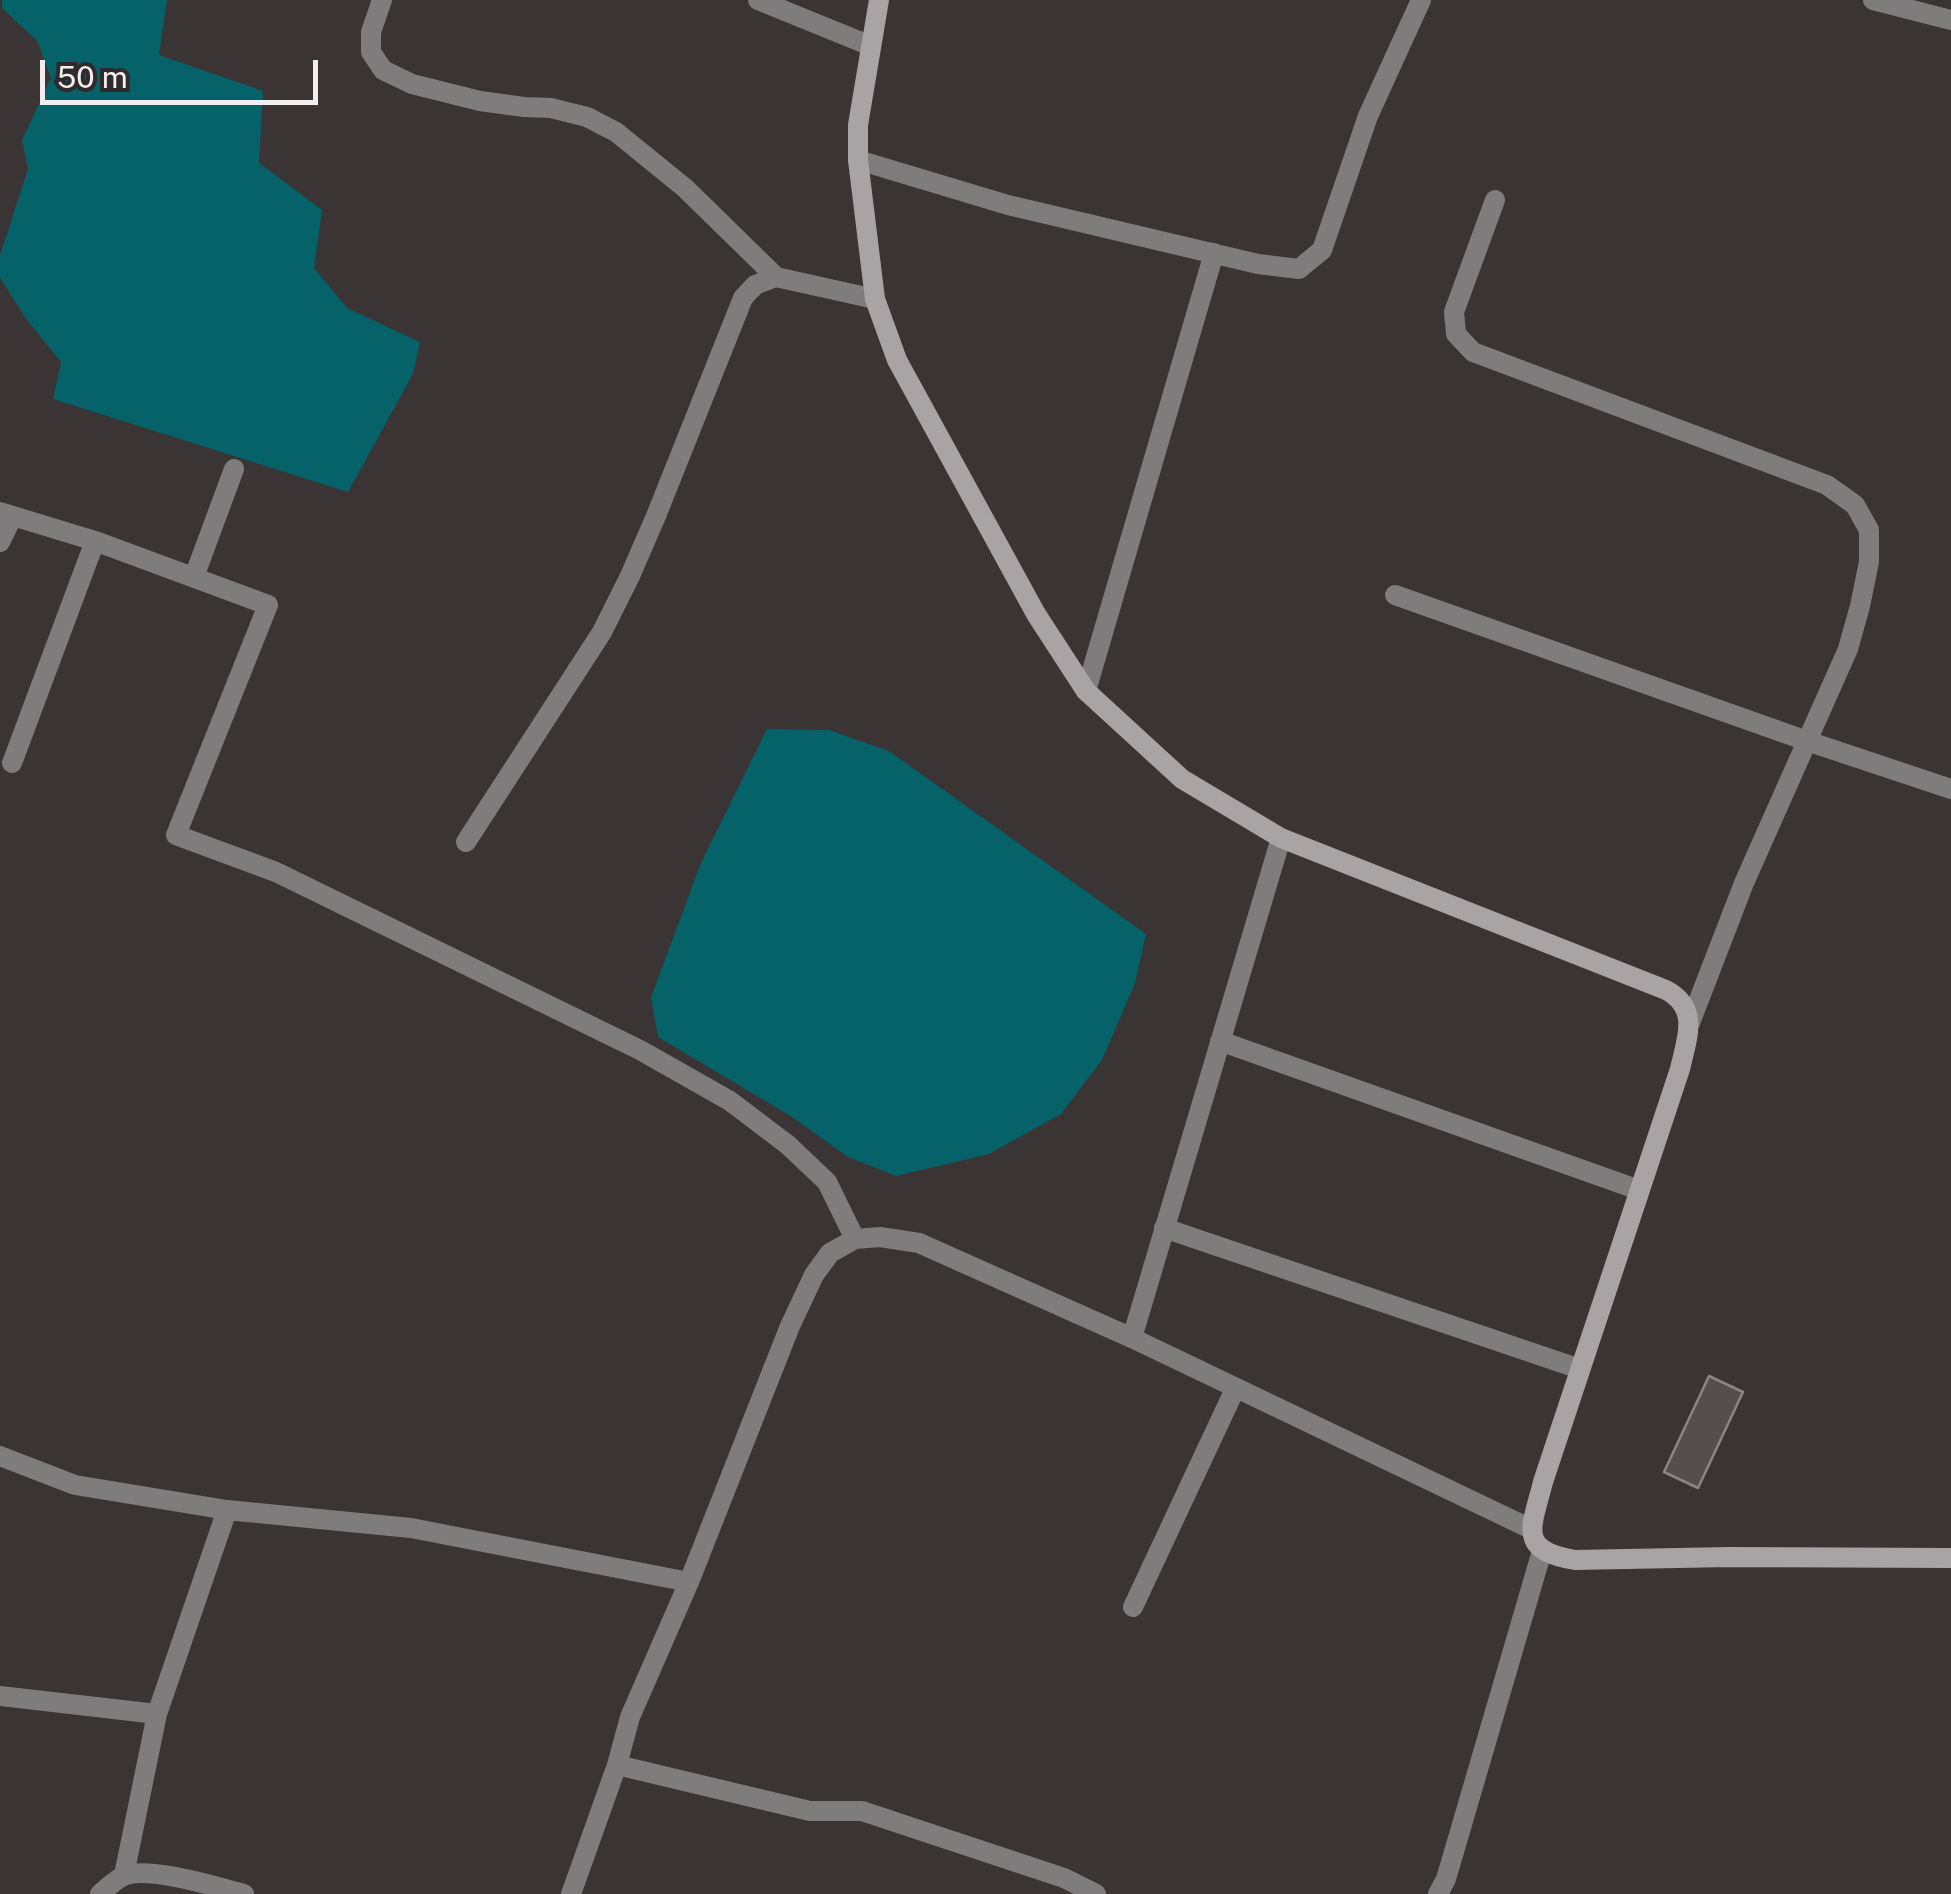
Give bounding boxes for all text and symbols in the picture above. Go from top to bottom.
scale bar [45,40,322,102]
text: 50 m [57,59,128,95]

